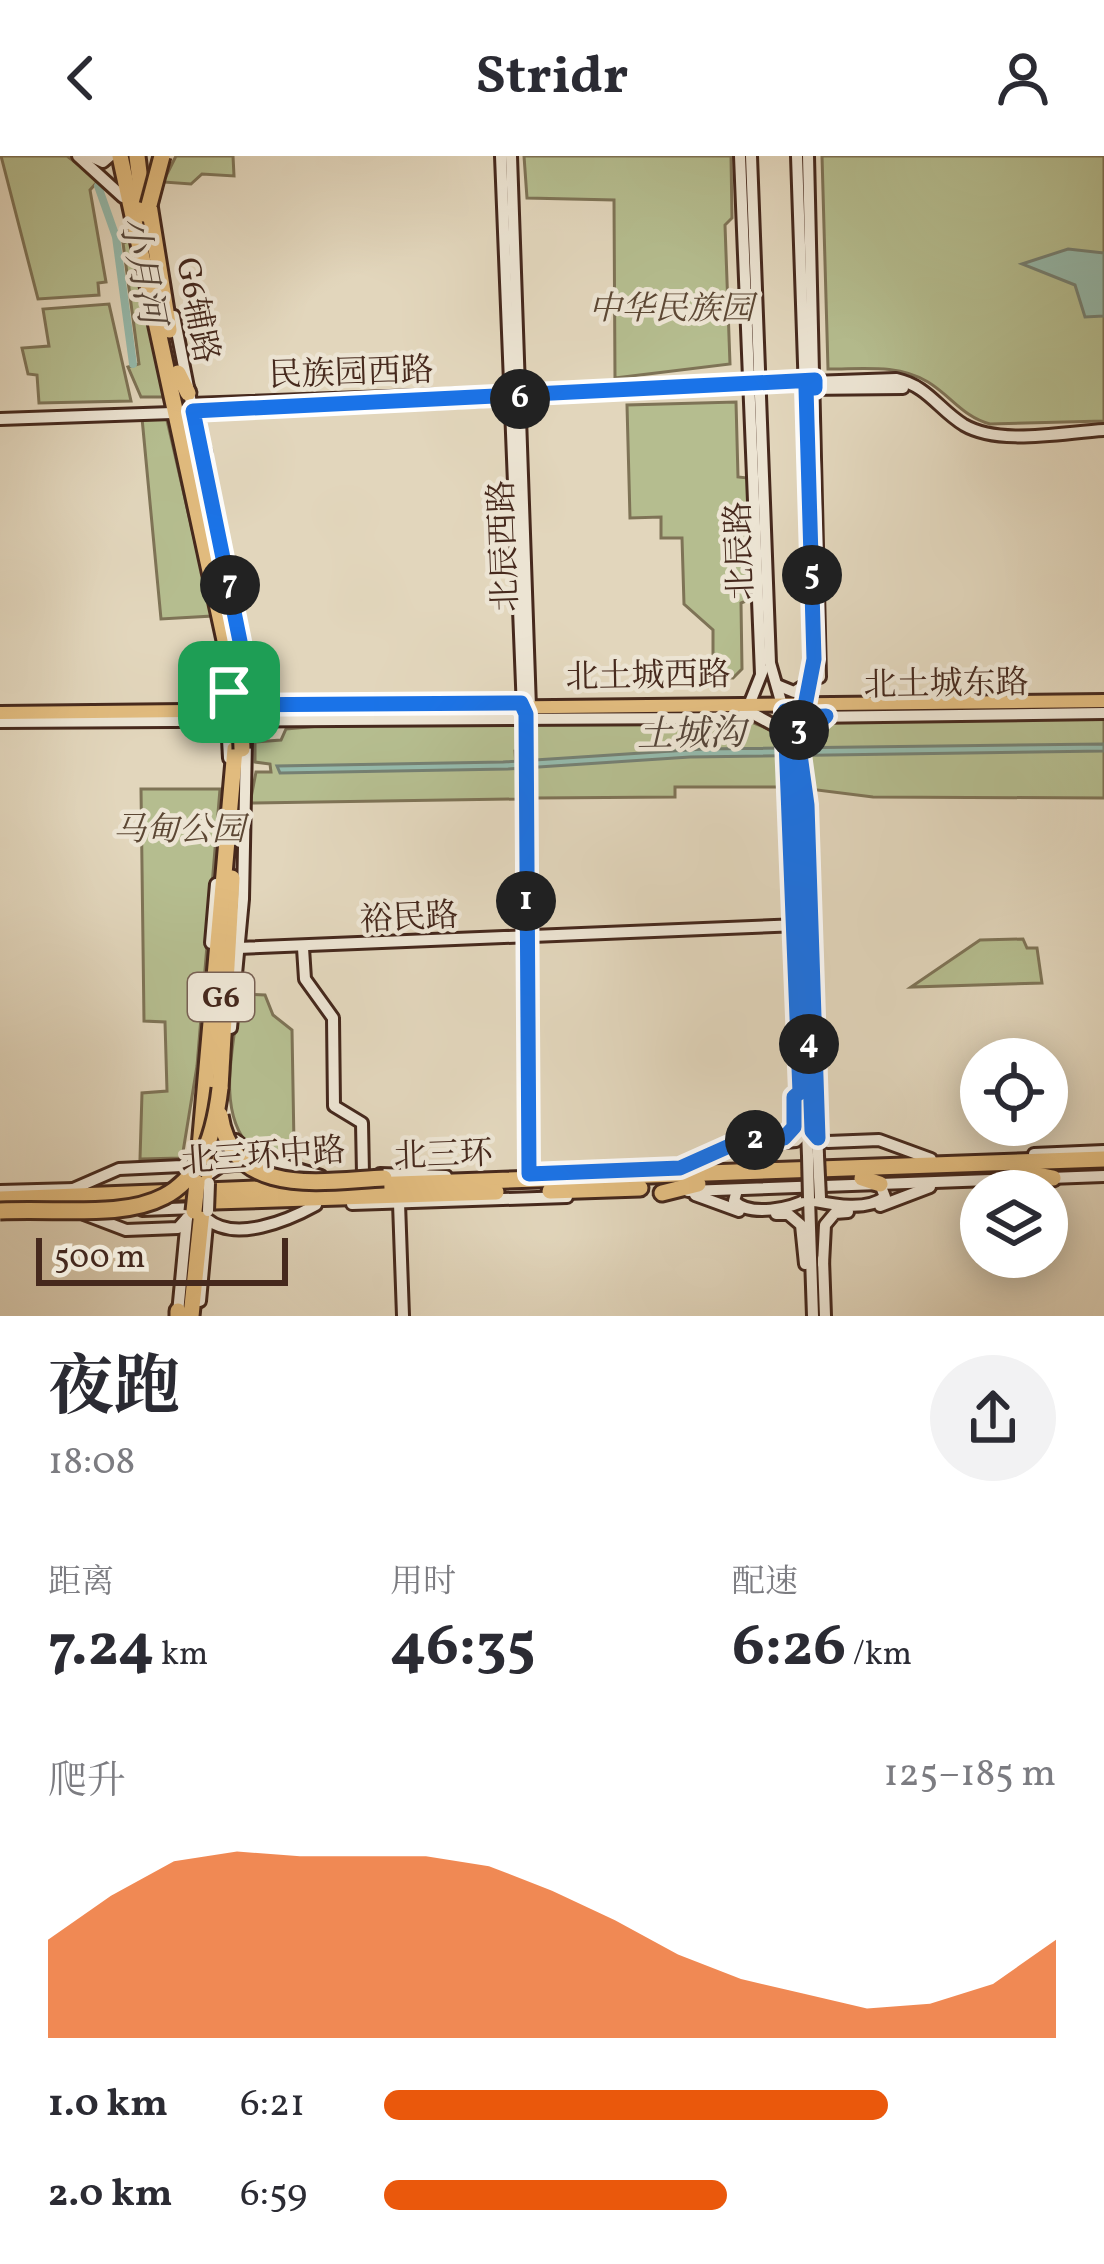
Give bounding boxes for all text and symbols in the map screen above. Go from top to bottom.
text: Stridr [476,41,628,116]
icon: back [48,45,114,111]
icon: person [990,45,1056,111]
water label: 小月河 [105,213,176,334]
street label: G6辅路 [162,254,228,368]
park label: 中华民族园 [589,288,759,334]
street label: 民族园西路 [268,349,434,401]
pin: 6 [490,369,550,429]
text: 6 [511,376,529,422]
street label: 北辰西路 [481,479,531,613]
street label: 北辰路 [717,501,767,601]
pin: 5 [782,545,842,605]
text: 5 [804,552,820,598]
pin: 7 [200,555,260,615]
text: 7 [222,562,238,608]
pin [178,641,280,743]
street label: 北土城西路 [565,654,731,702]
icon: arrive [196,659,262,725]
street label: 北土城东路 [863,662,1029,710]
pin: 3 [769,700,829,760]
text: 3 [791,707,807,753]
water label: 土城沟 [637,710,750,762]
park label: 马甸公园 [113,809,250,855]
pin: 1 [496,871,556,931]
text: 1 [519,878,533,924]
street label: 裕民路 [359,894,460,946]
road number: G6 [188,973,254,1021]
pin: 4 [779,1014,839,1074]
text: 4 [799,1021,819,1067]
map controls [960,1038,1068,1278]
button: locate [960,1038,1068,1146]
pin: 2 [725,1110,785,1170]
text: 2 [746,1117,764,1163]
street label: 北三环中路 [179,1129,347,1187]
street label: 北三环 [393,1132,493,1182]
button: layers [960,1170,1068,1278]
scale bar [36,1232,288,1285]
text: 500 m [54,1236,145,1282]
text: 夜跑 [48,1345,180,1437]
button: share [930,1355,1056,1481]
text: 18:08 [48,1436,135,1490]
text: 距离 [48,1561,114,1607]
text: 用时 [390,1561,456,1607]
text: 配速 [732,1561,798,1607]
text: 7.24 [48,1607,154,1690]
text: 46:35 [390,1607,536,1690]
text: 6:26 [732,1607,846,1690]
text: km [154,1633,208,1679]
text: /km [846,1633,912,1679]
text: 125–185 m [883,1748,1056,1802]
text: 爬升 [48,1756,126,1810]
text: 1.0 km [48,2078,168,2132]
text: 6:21 [240,2078,305,2132]
text: 2.0 km [48,2168,173,2222]
text: 6:59 [240,2168,307,2222]

